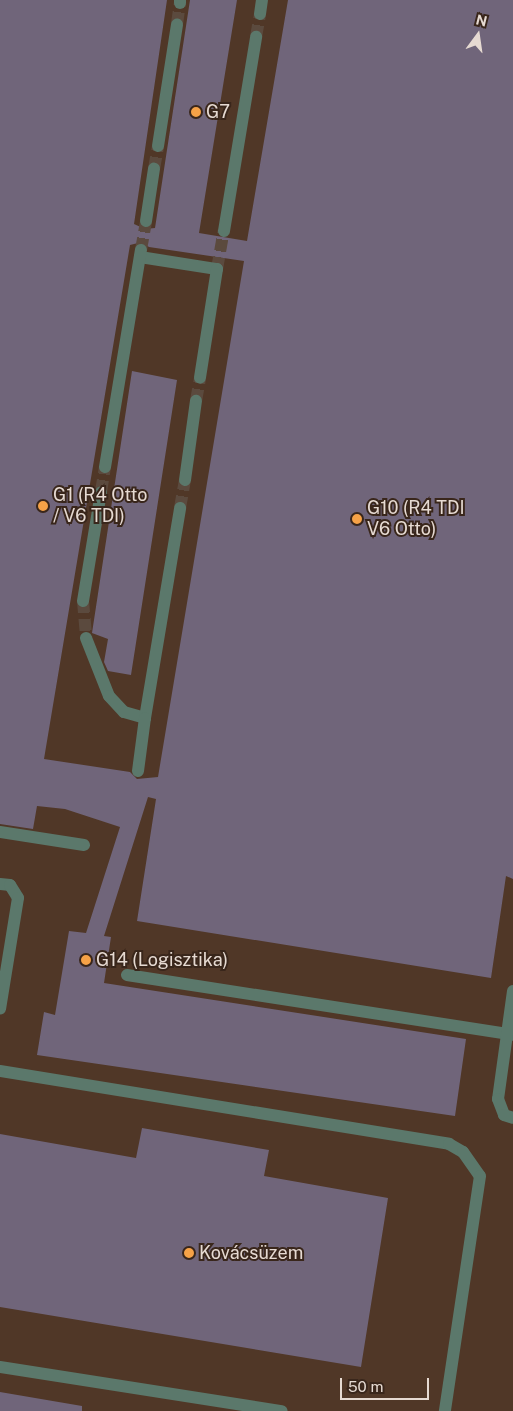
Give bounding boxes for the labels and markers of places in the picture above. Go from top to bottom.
place label: G7 [206,101,230,123]
marker: G7 [190,106,202,118]
place label: G1 (R4 Otto / V6 TDI) [53,485,147,528]
place label: G10 (R4 TDI V6 Otto) [367,498,464,540]
marker: G1 (R4 Otto / V6 TDI) [37,500,49,512]
marker: G10 (R4 TDI V6 Otto) [351,513,363,525]
place label: G14 (Logisztika) [96,949,228,971]
marker: G14 (Logisztika) [80,954,92,966]
place label: Kovácsüzem [199,1242,303,1264]
marker: Kovácsüzem [183,1247,195,1259]

